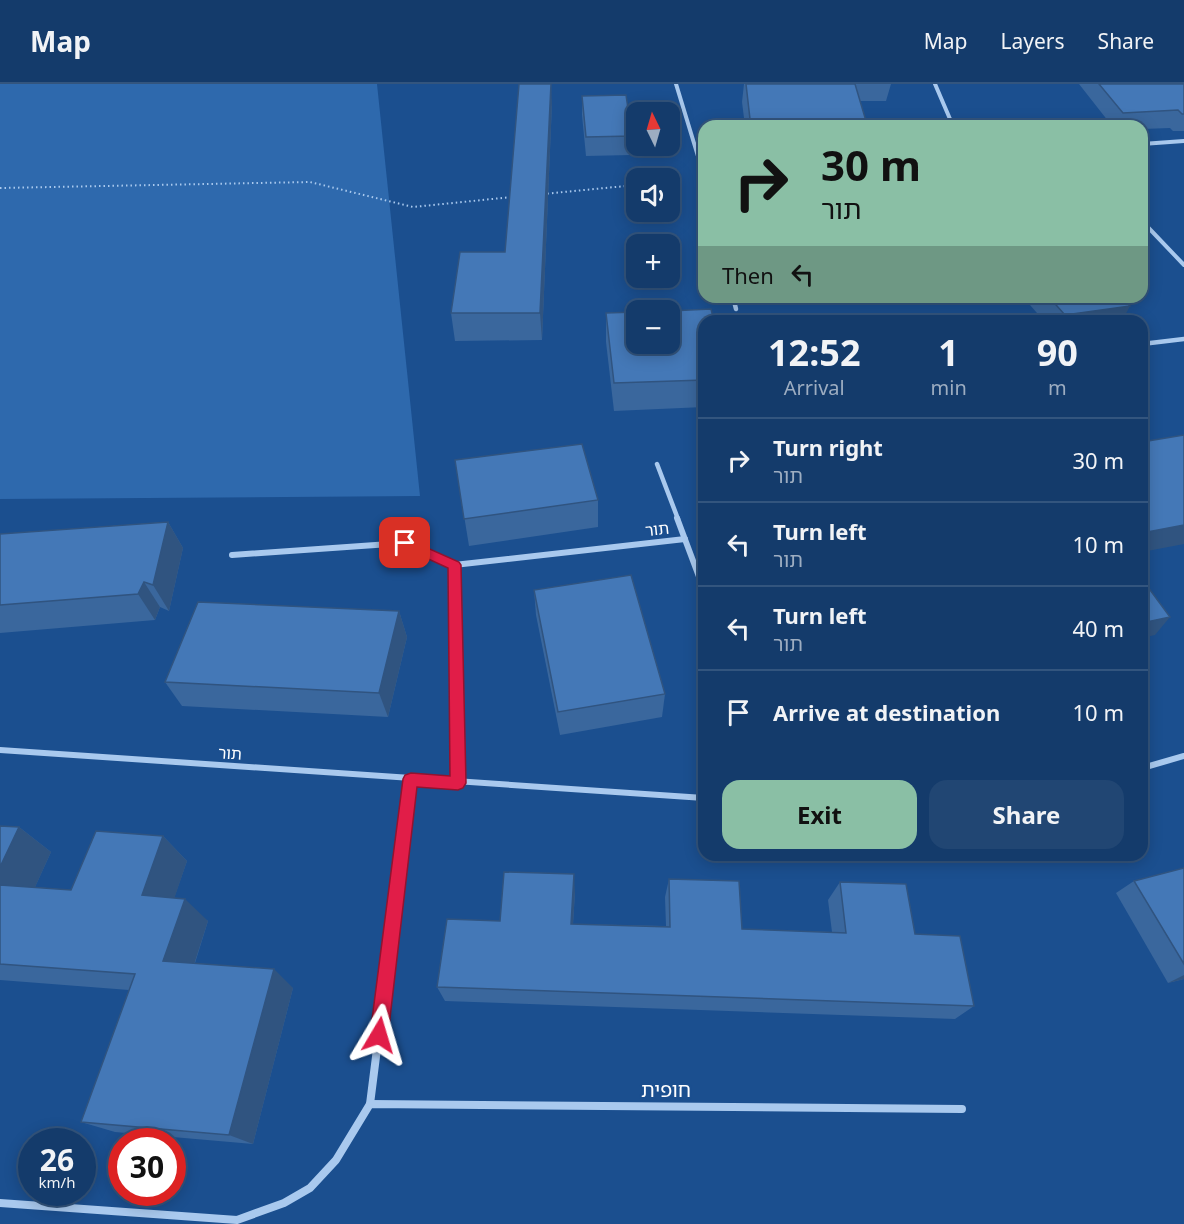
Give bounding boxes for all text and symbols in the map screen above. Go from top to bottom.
text: Map [30,22,91,60]
text: Map [924,27,968,55]
text: Layers [1001,27,1065,55]
text: Share [1098,27,1154,55]
north arrow [626,102,680,156]
map controls [626,102,680,354]
text: 30 m [821,136,921,193]
icon: right [722,144,800,222]
button: sound [626,168,680,222]
text: תור [821,190,861,227]
button: + [626,234,680,288]
icon: left [786,258,819,291]
text: Then [722,260,774,290]
button: − [626,300,680,354]
text: 12:52 [768,328,861,377]
text: 1 [938,328,959,377]
text: 90 [1037,328,1078,377]
text: Arrival [784,374,845,401]
text: min [931,374,967,401]
text: m [1048,374,1067,401]
text: Turn right [773,432,883,462]
icon: right [722,444,755,477]
text: 30 m [1073,445,1124,475]
text: תור [773,462,803,489]
text: Turn left [773,516,867,546]
pin [379,517,430,568]
street label: תור [644,517,670,541]
icon: arrive [388,526,421,559]
icon: left [722,528,755,561]
text: 10 m [1073,529,1124,559]
text: תור [773,546,803,573]
text: Turn left [773,600,867,630]
icon: left [722,612,755,645]
text: 40 m [1073,613,1124,643]
text: תור [773,630,803,657]
icon: arrive [722,696,755,729]
text: Arrive at destination [773,697,1000,727]
text: 10 m [1073,697,1124,727]
street label: תור [217,741,243,765]
button: Exit [722,780,917,849]
button: Share [929,780,1124,849]
position arrow [347,1003,411,1067]
street label: חופית [641,1076,691,1103]
speed limit sign: 30 [108,1128,186,1206]
text: 26 [40,1139,74,1180]
text: km/h [39,1172,75,1192]

